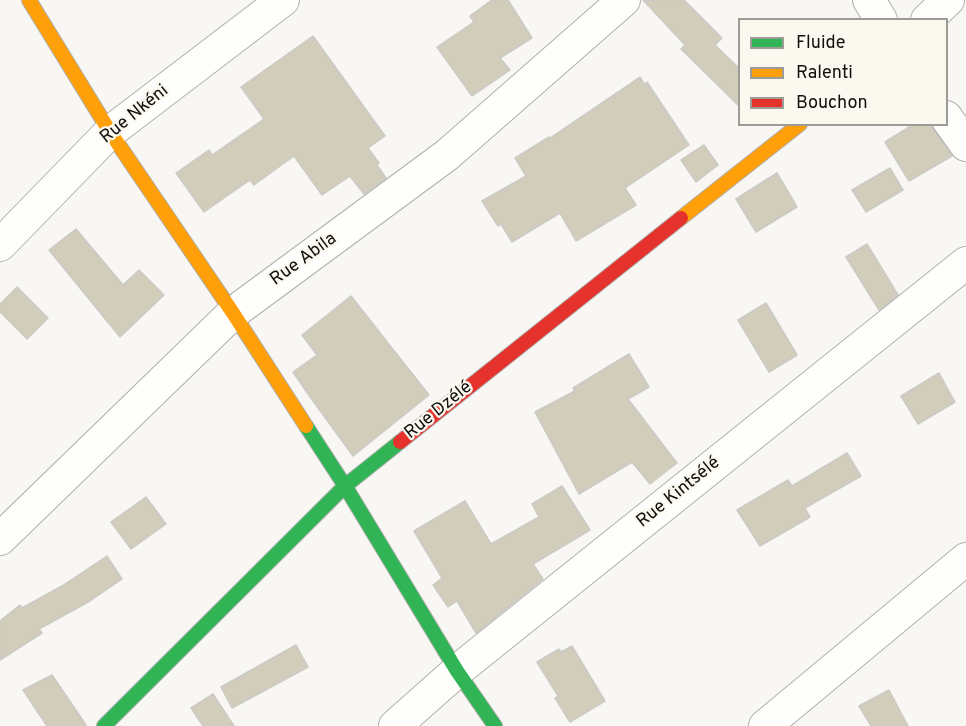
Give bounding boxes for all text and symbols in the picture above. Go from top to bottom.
legend [738,18,948,126]
text: Fluide [796,32,845,55]
text: Ralenti [796,62,853,85]
street label: Rue Nkéni [96,81,174,149]
text: Bouchon [796,92,868,115]
street label: Rue Abila [267,229,341,291]
street label: Rue Dzélé [401,377,477,445]
street label: Rue Kintsélé [633,453,725,533]

